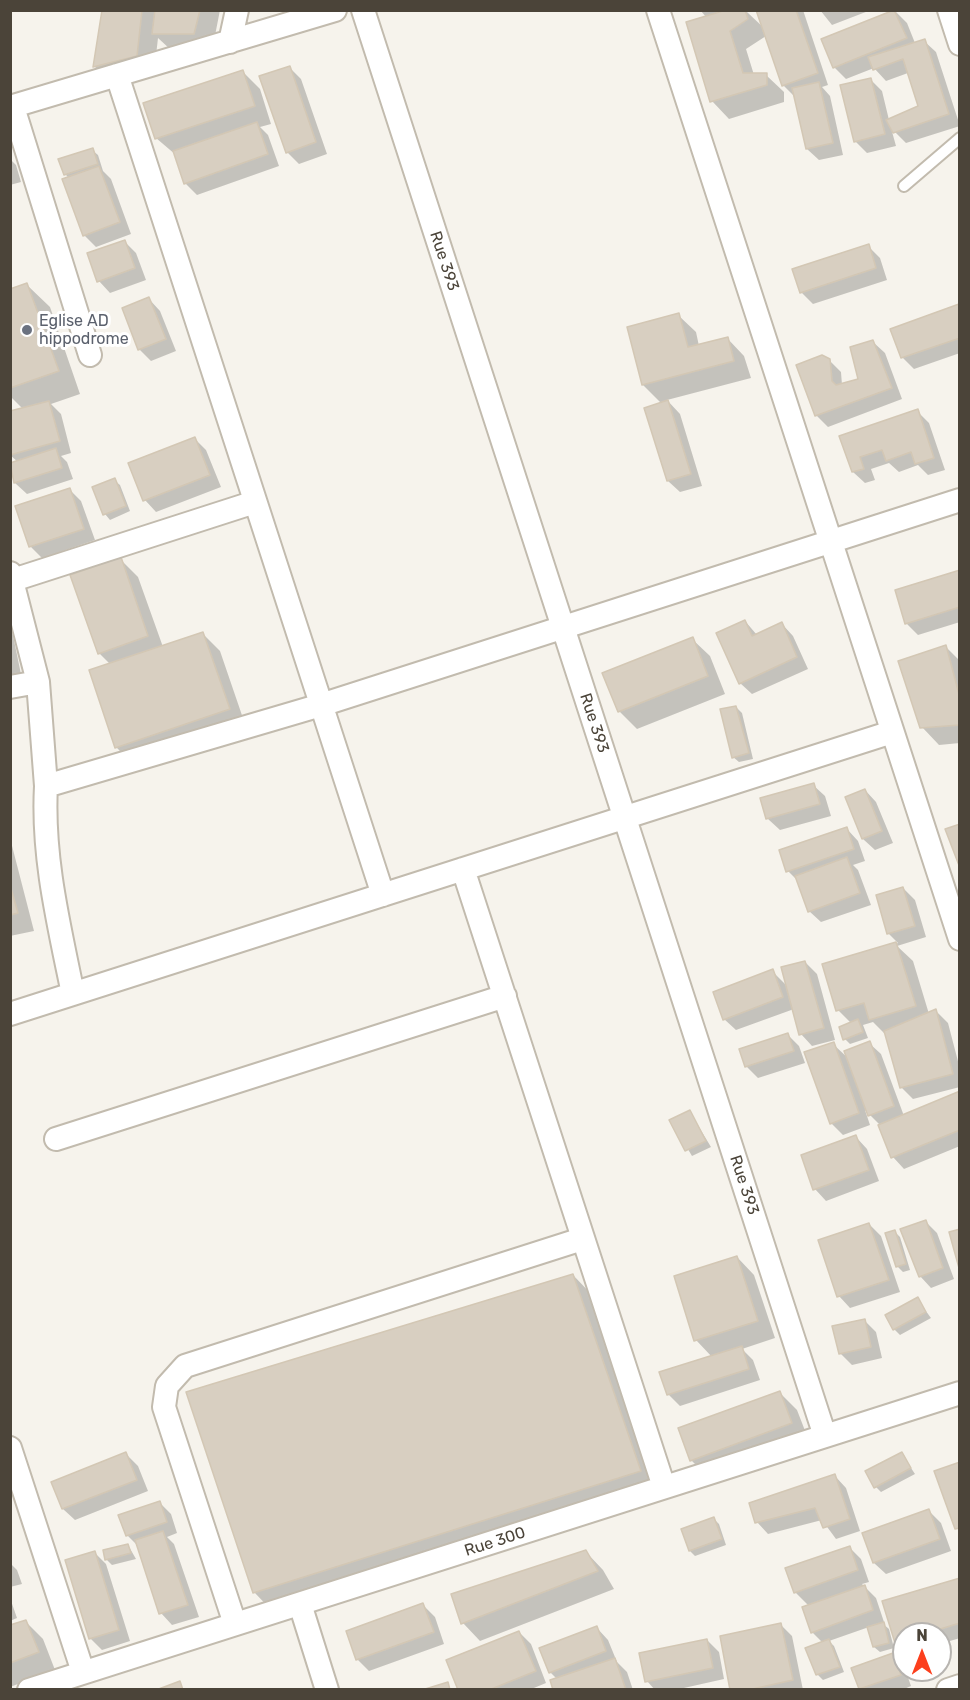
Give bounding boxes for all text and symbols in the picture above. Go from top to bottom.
street label: Rue 393 [425,229,463,293]
place label: Eglise AD hippodrome [39,311,129,349]
marker: Eglise AD hippodrome [20,323,34,337]
street label: Rue 393 [575,691,613,755]
street label: Rue 393 [725,1153,763,1217]
street label: Rue 300 [462,1523,528,1561]
north arrow [892,1622,952,1682]
text: N [916,1626,928,1645]

